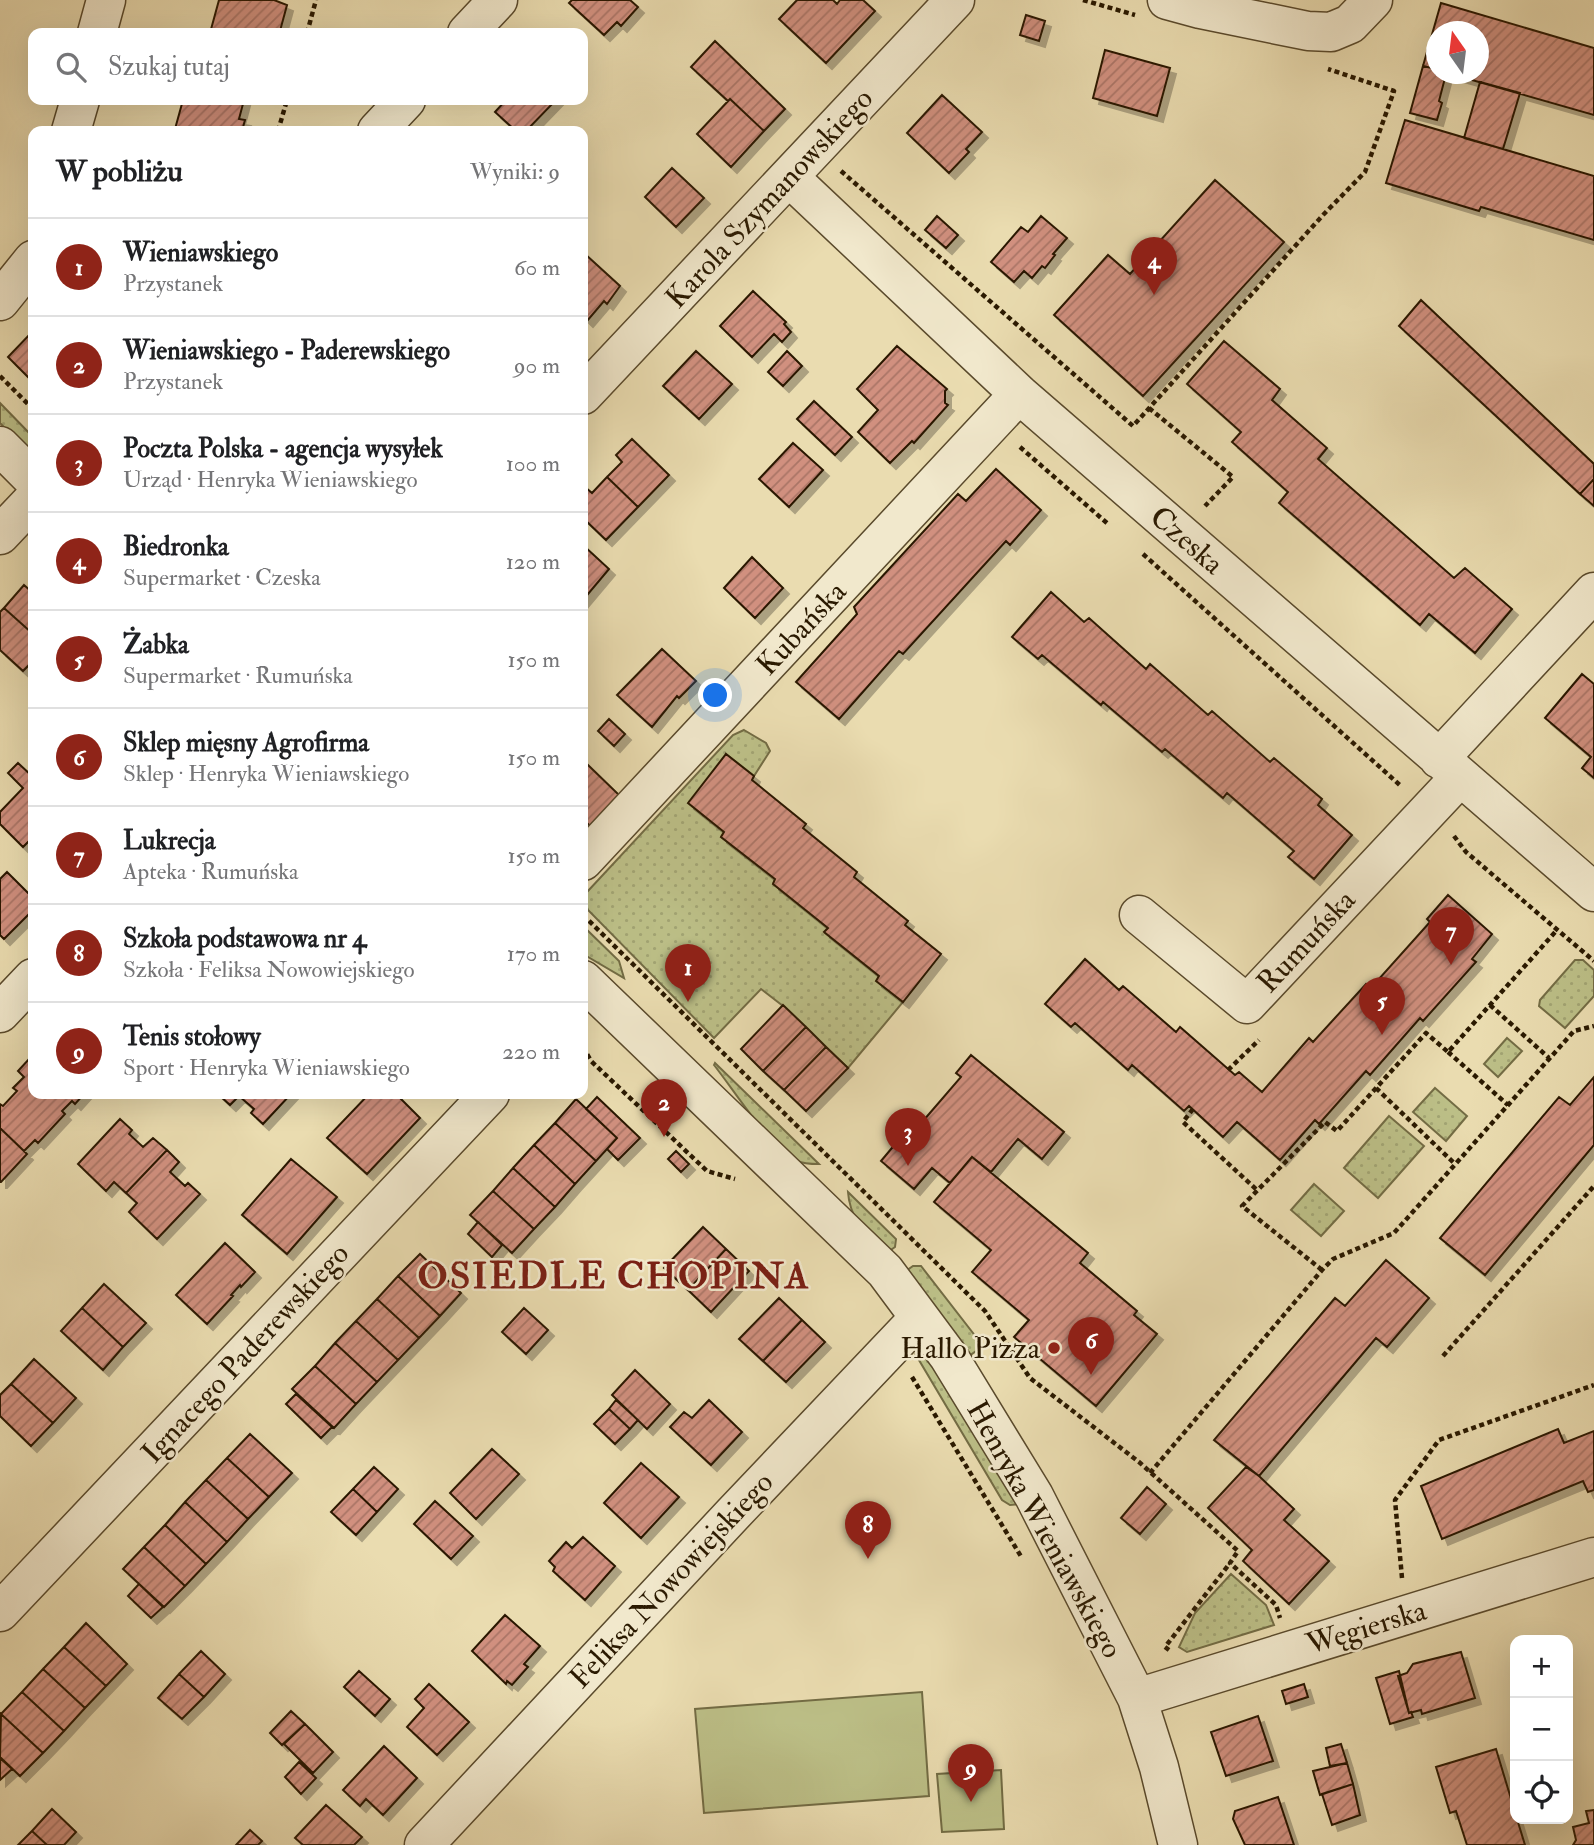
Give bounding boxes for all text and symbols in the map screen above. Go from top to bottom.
north arrow [1426,21,1489,84]
search box [28,28,588,105]
icon: search [52,48,90,86]
text: Szukaj tutaj [108,51,230,83]
street label: Karola Szymanowskiego [658,81,881,316]
text: W pobliżu [56,153,183,190]
text: Wyniki: 9 [470,157,560,186]
text: Wieniawskiego [123,237,278,269]
pin: 4 [1131,237,1177,295]
text: 1 [75,253,83,282]
text: 60 m [514,253,560,282]
text: Przystanek [123,269,223,298]
text: Wieniawskiego - Paderewskiego [123,335,450,367]
text: 2 [73,351,85,380]
text: 90 m [514,351,560,380]
text: Przystanek [123,367,223,396]
text: Poczta Polska - agencja wysyłek [123,433,443,465]
text: 3 [75,449,83,478]
text: 100 m [506,449,560,478]
text: Urząd · Henryka Wieniawskiego [123,465,418,494]
street label: Czeska [1142,498,1232,583]
text: Biedronka [123,531,229,563]
text: 4 [73,547,85,576]
text: 120 m [506,547,560,576]
text: Supermarket · Czeska [123,563,321,592]
street label: Kubańska [749,573,855,683]
text: Żabka [123,629,189,661]
text: 5 [74,645,84,674]
text: 150 m [507,645,560,674]
text: Supermarket · Rumuńska [123,661,353,690]
your location [698,678,732,712]
text: Sklep mięsny Agrofirma [123,727,369,759]
text: 6 [73,743,85,772]
text: 150 m [507,743,560,772]
text: Sklep · Henryka Wieniawskiego [123,759,409,788]
text: Lukrecja [123,825,215,857]
text: 7 [74,841,84,870]
text: 150 m [507,841,560,870]
text: Apteka · Rumuńska [123,857,298,886]
street label: Rumuńska [1249,882,1364,1001]
pin: 7 [1428,907,1474,965]
text: Szkoła podstawowa nr 4 [123,923,366,955]
text: 8 [74,939,84,968]
text: 170 m [507,939,560,968]
pin: 1 [665,944,711,1002]
text: Szkoła · Feliksa Nowowiejskiego [123,955,415,984]
pin: 5 [1359,977,1405,1035]
text: Tenis stołowy [123,1021,261,1053]
text: 9 [73,1037,85,1066]
text: 220 m [502,1037,560,1066]
text: Sport · Henryka Wieniawskiego [123,1053,410,1082]
pin: 2 [641,1079,687,1137]
pin: 3 [885,1108,931,1166]
street label: Ignacego Paderewskiego [134,1236,357,1471]
district label: OSIEDLE CHOPINA [418,1253,810,1300]
pin: 6 [1068,1317,1114,1375]
place label: Hallo Pizza [900,1330,1041,1367]
marker: Hallo Pizza [1046,1340,1062,1356]
street label: Henryka Wieniawskiego [958,1394,1131,1664]
street label: Feliksa Nowowiejskiego [562,1464,781,1696]
pin: 8 [845,1501,891,1559]
street label: Węgierska [1301,1592,1431,1664]
map controls [1510,1635,1573,1824]
button: + [1510,1635,1573,1698]
button: − [1510,1698,1573,1761]
pin: 9 [948,1744,994,1802]
button: locate [1510,1761,1573,1824]

